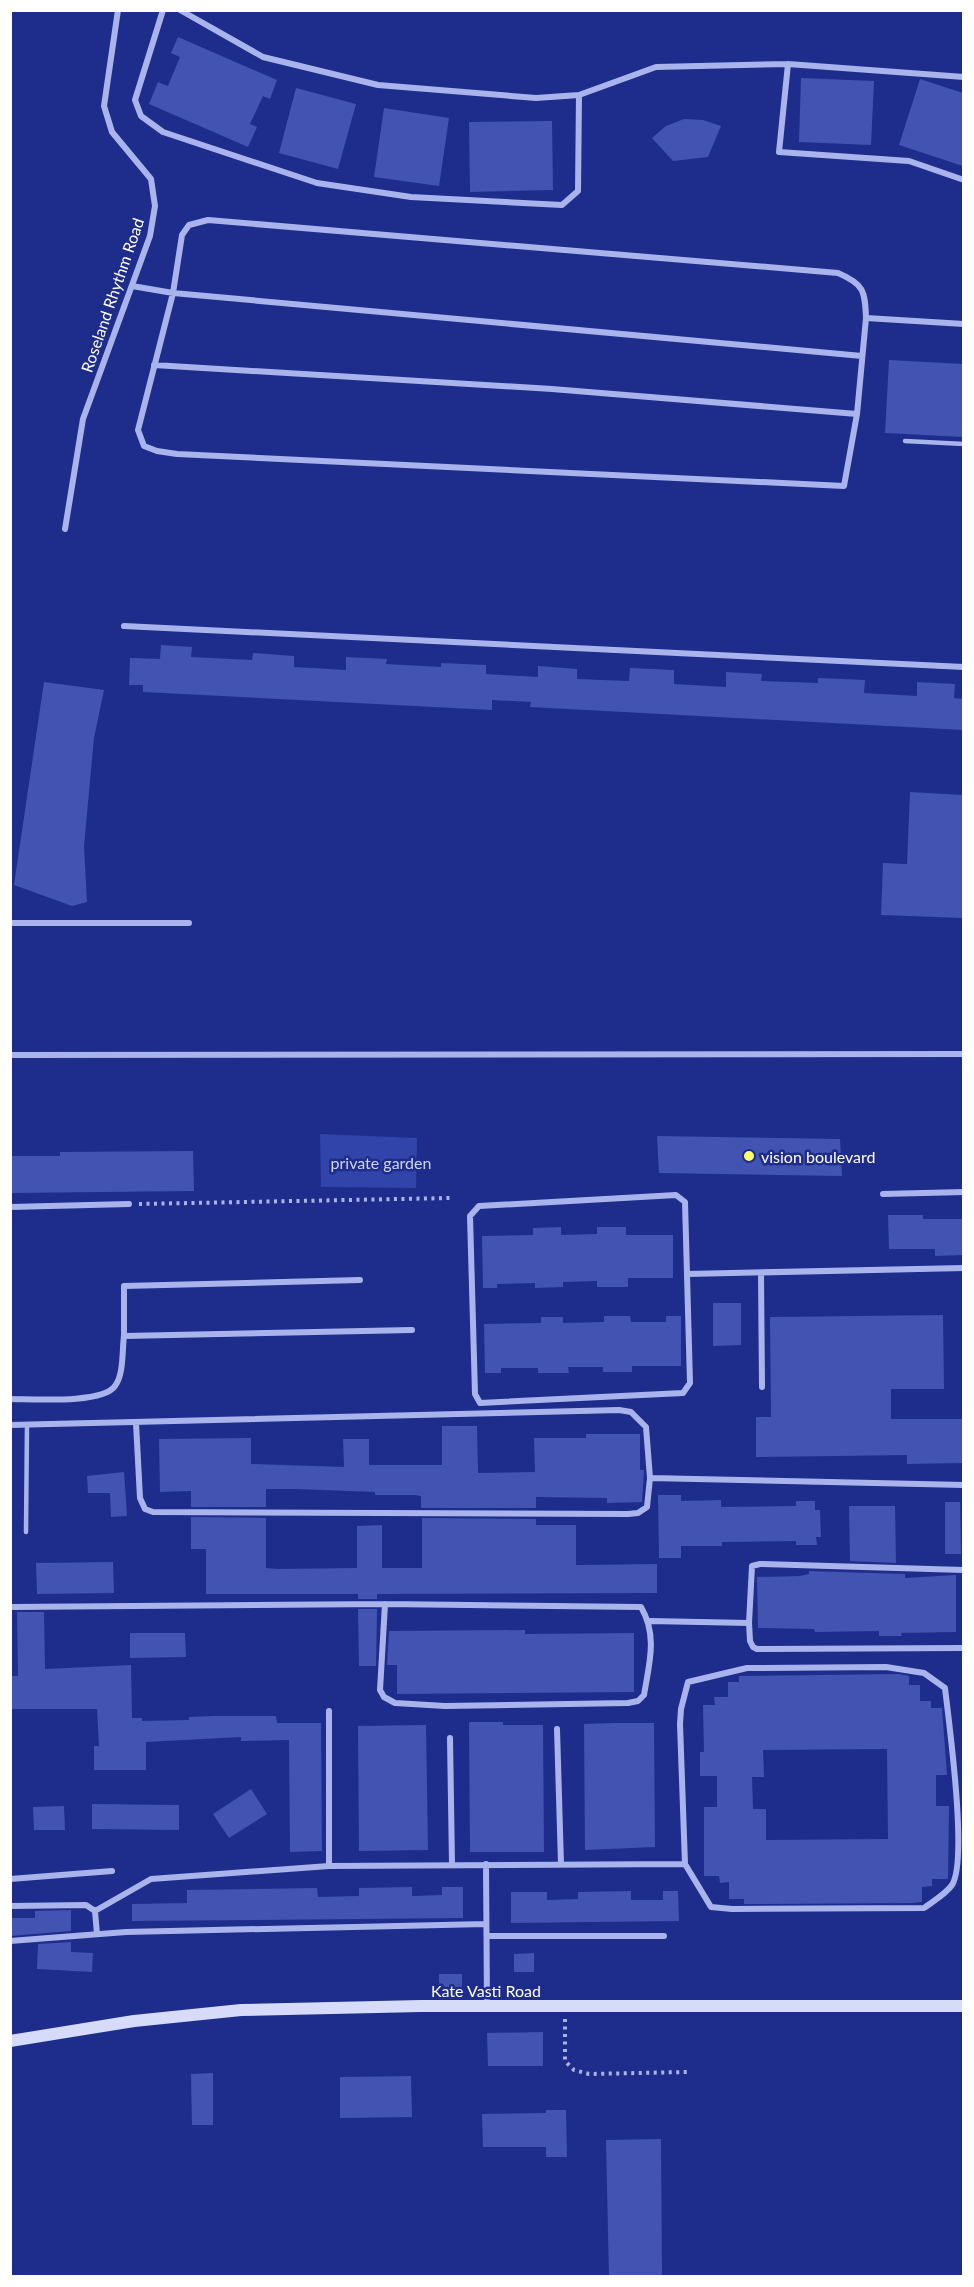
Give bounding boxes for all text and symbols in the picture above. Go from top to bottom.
street label: Roseland Rhythm Road [77,215,147,375]
place label: vision boulevard [761,1147,875,1166]
marker: vision boulevard [742,1149,756,1163]
park label: private garden [331,1153,431,1172]
street label: Kate Vasti Road [431,1981,541,2000]

